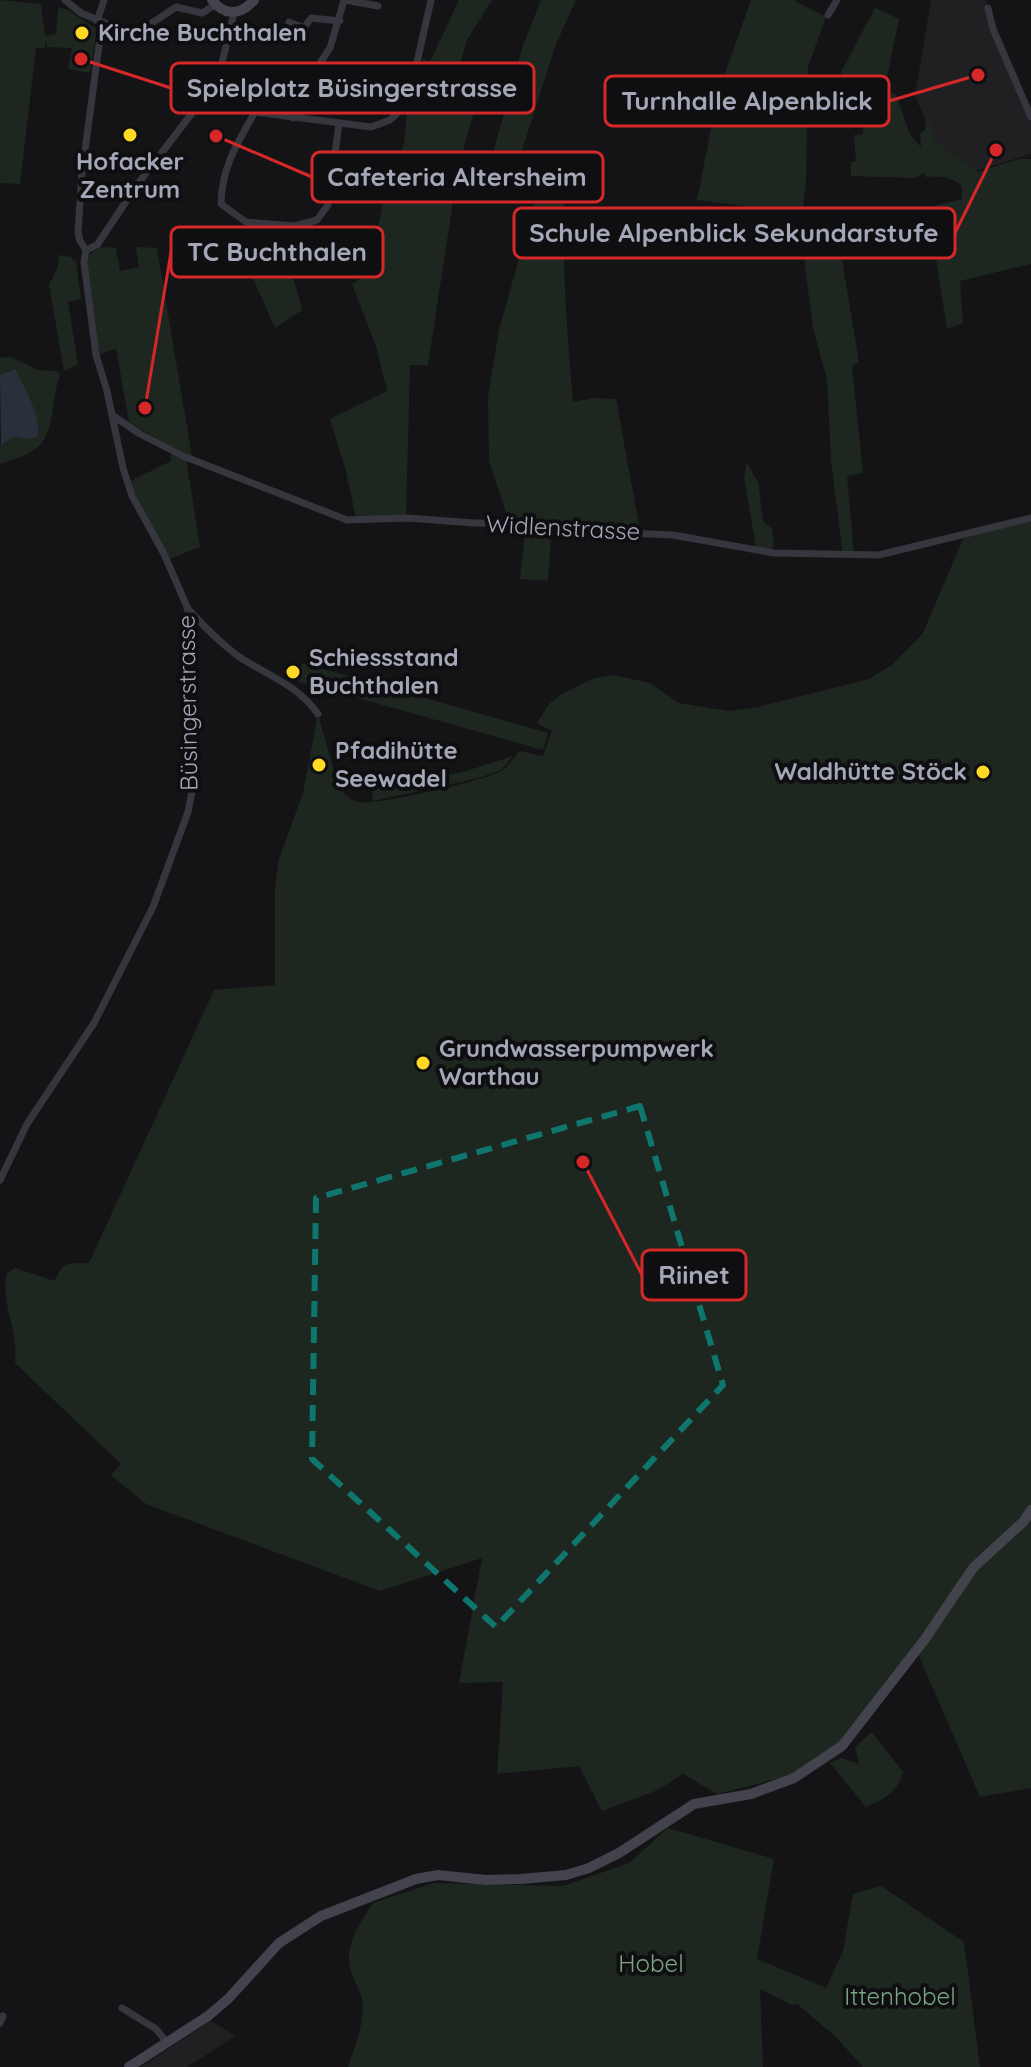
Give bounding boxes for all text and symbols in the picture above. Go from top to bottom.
place label: Kirche Buchthalen [98,17,307,47]
marker: Kirche Buchthalen [73,24,91,42]
callout: Spielplatz Büsingerstrasse [171,63,534,113]
text: Spielplatz Büsingerstrasse [187,71,517,104]
callout: Turnhalle Alpenblick [605,76,889,126]
text: Turnhalle Alpenblick [621,84,873,117]
marker: Hofacker Zentrum [121,126,139,144]
place label: Hofacker Zentrum [76,146,184,204]
callout: Cafeteria Altersheim [312,152,603,202]
text: Cafeteria Altersheim [327,160,587,193]
callout: Schule Alpenblick Sekundarstufe [514,208,955,258]
text: Schule Alpenblick Sekundarstufe [529,216,939,249]
callout: TC Buchthalen [171,227,383,277]
text: TC Buchthalen [187,235,367,268]
street label: Widlenstrasse [485,508,641,546]
street label: Büsingerstrasse [170,615,204,791]
place label: Schiessstand Buchthalen [309,642,459,700]
marker: Schiessstand Buchthalen [284,663,302,681]
place label: Pfadihütte Seewadel [335,735,458,793]
marker: Pfadihütte Seewadel [310,756,328,774]
place label: Waldhütte Stöck [774,756,967,786]
marker: Waldhütte Stöck [974,763,992,781]
place label: Grundwasserpumpwerk Warthau [439,1033,714,1091]
marker: Grundwasserpumpwerk Warthau [414,1054,432,1072]
callout: Riinet [642,1250,746,1300]
text: Riinet [658,1258,730,1291]
park label: Hobel [618,1948,684,1978]
park label: Ittenhobel [844,1981,956,2011]

